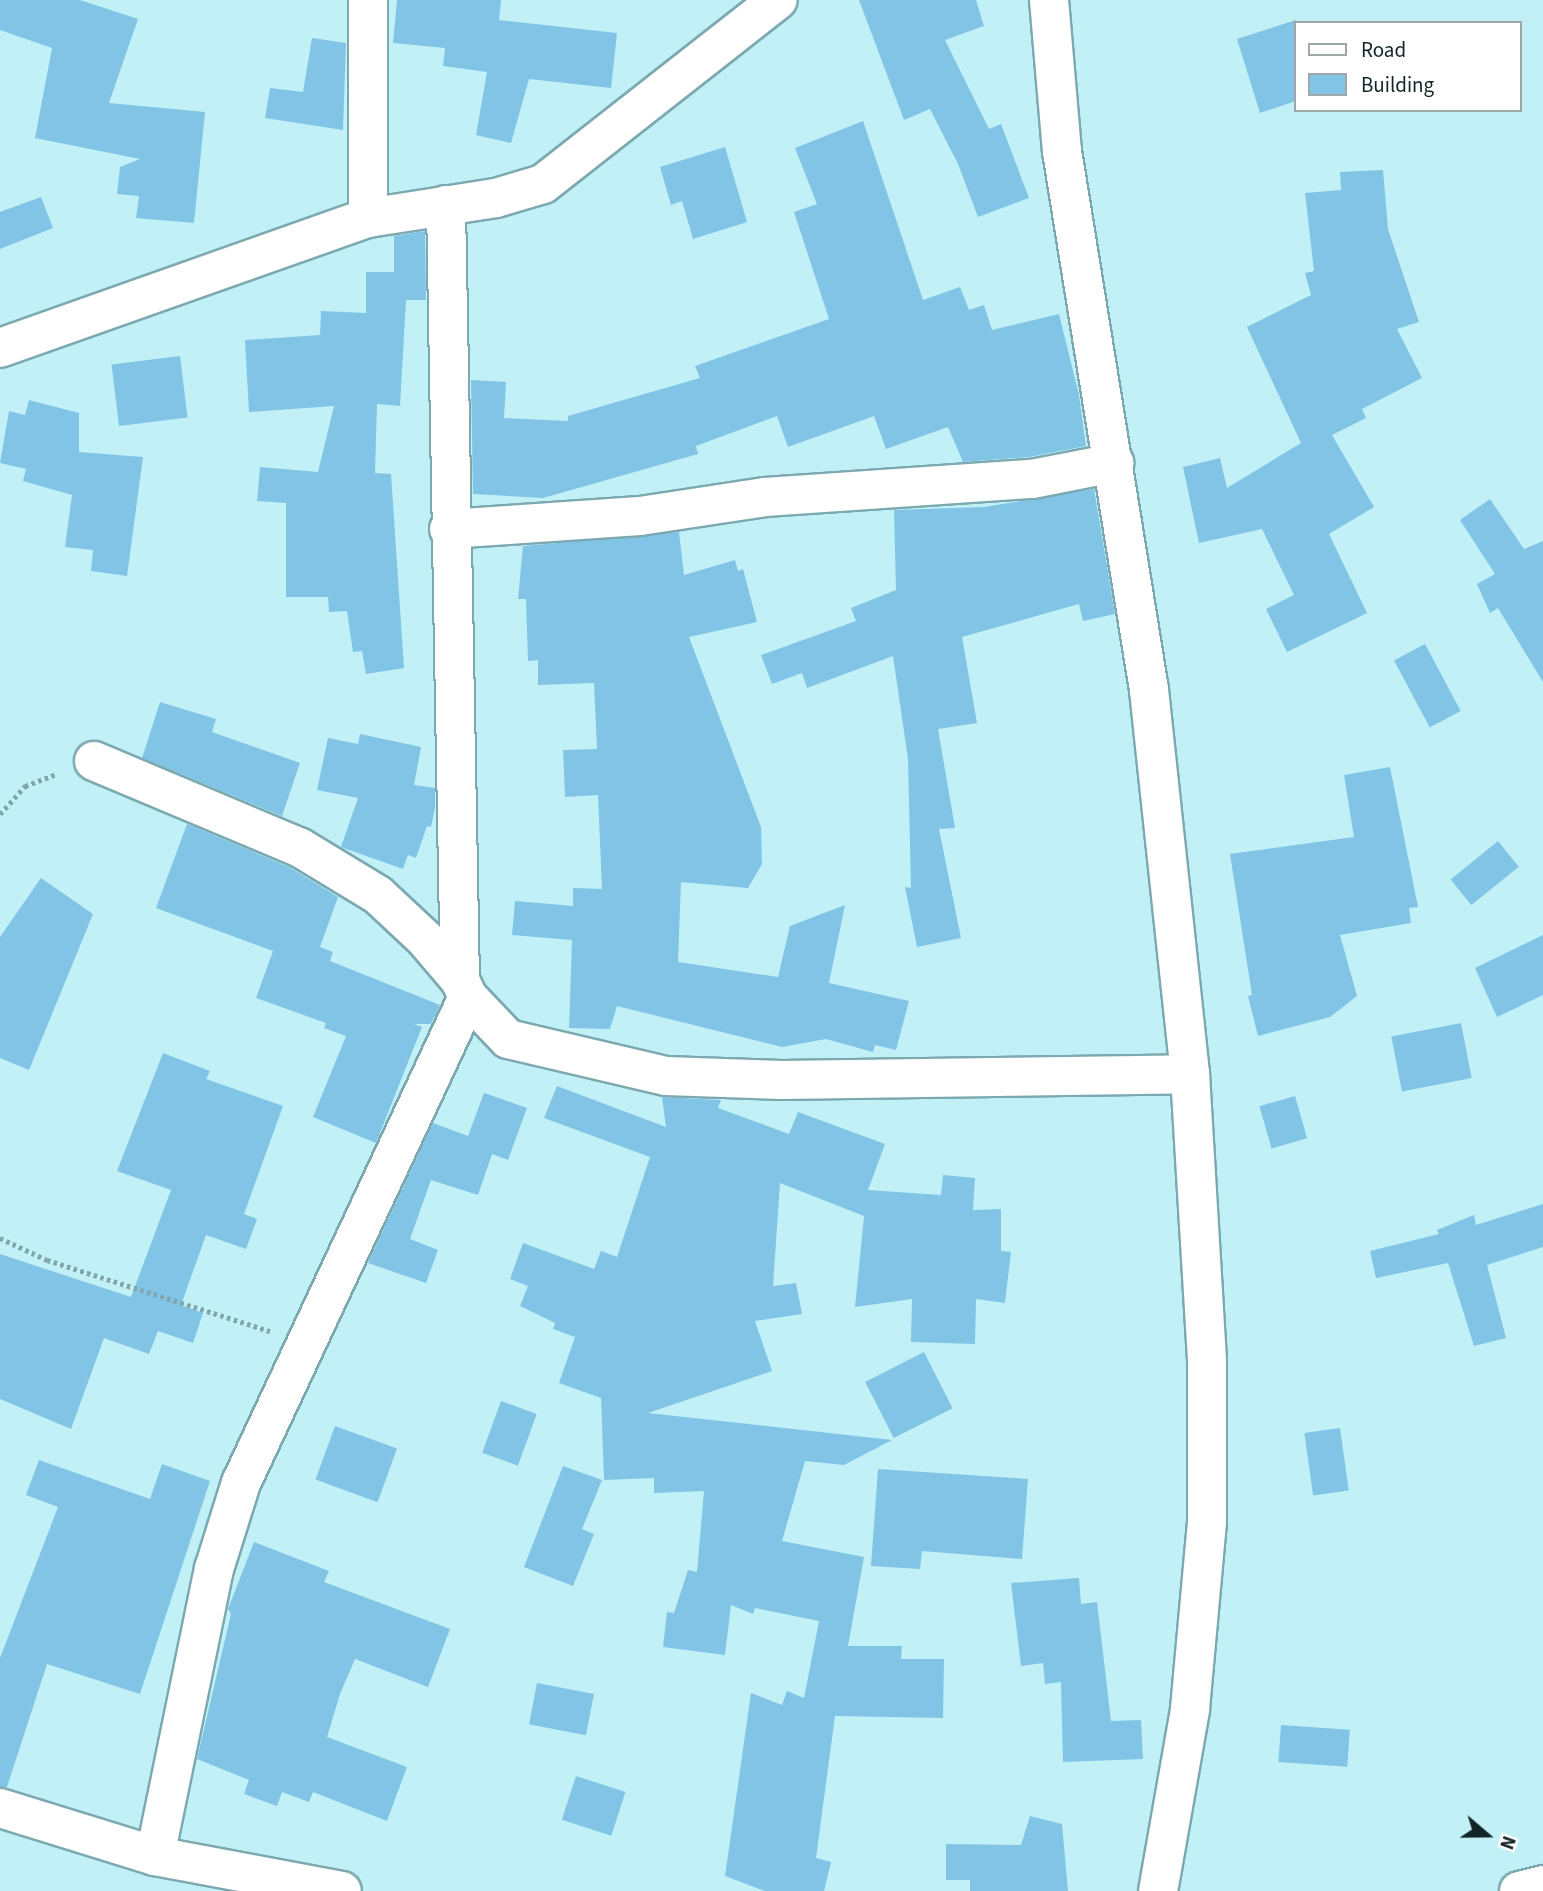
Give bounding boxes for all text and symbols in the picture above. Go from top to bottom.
legend [1294,21,1522,112]
text: Road [1361,35,1406,65]
text: Building [1361,70,1434,100]
north arrow [1452,1800,1522,1870]
text: N [1492,1832,1522,1853]

